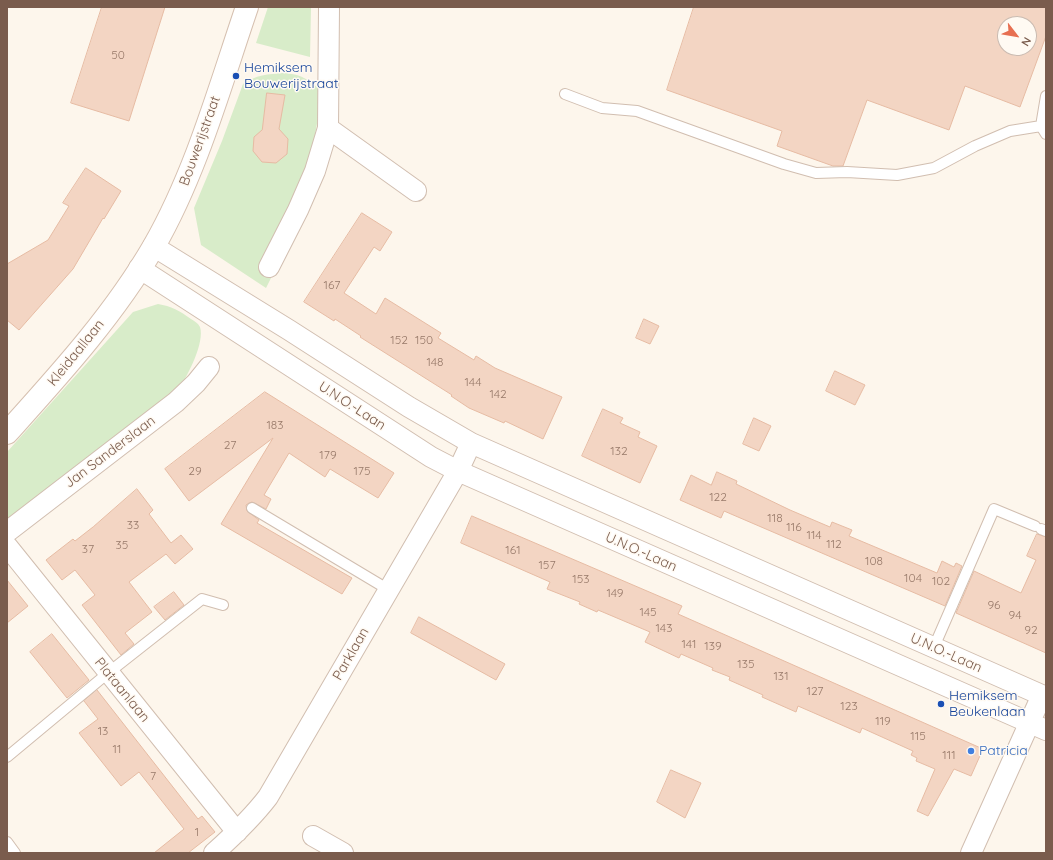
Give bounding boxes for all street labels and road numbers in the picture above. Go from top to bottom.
street label: Bouwerijstraat [176,94,224,188]
street label: Kleidaallaan [44,316,108,390]
street label: U.N.O.-Laan [315,378,389,434]
street label: Jan Sanderslaan [61,412,159,492]
street label: U.N.O.-Laan [603,529,679,575]
street label: Parklaan [329,625,373,683]
street label: U.N.O.-Laan [908,630,984,676]
street label: Plataanlaan [91,654,153,726]

